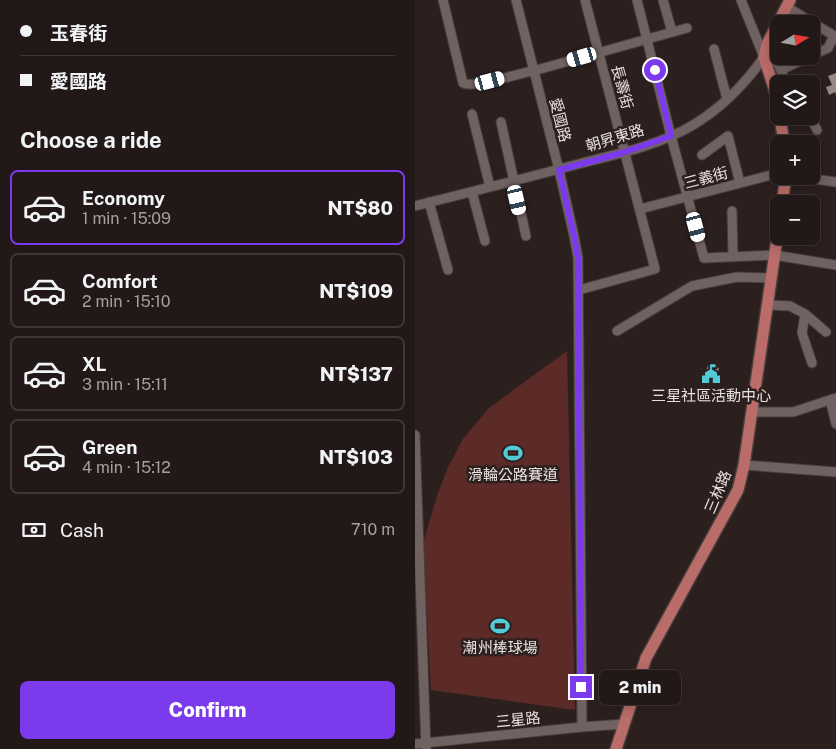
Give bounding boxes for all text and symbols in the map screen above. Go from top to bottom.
north arrow [770,15,820,65]
map controls [770,15,820,245]
text: 玉春街 [50,22,107,44]
car [565,46,598,68]
route start [644,59,666,81]
street label: 長壽街 [608,63,637,111]
text: 愛國路 [50,70,107,92]
car [473,70,506,92]
button: layers [770,75,820,125]
street label: 愛國路 [547,96,574,144]
street label: 朝昇東路 [584,121,646,154]
text: Choose a ride [20,127,162,153]
button: + [770,135,820,185]
street label: 三義街 [682,163,730,192]
car [506,184,527,216]
icon: car [22,185,67,230]
text: Economy [82,187,165,209]
button: − [770,195,820,245]
text: NT$80 [327,197,393,219]
text: 1 min · 15:09 [82,209,171,228]
car [684,211,707,243]
icon: car [22,268,67,313]
text: Comfort [82,270,158,292]
text: NT$109 [319,280,393,302]
text: 2 min · 15:10 [82,292,171,311]
icon: car [22,351,67,396]
text: XL [82,353,107,375]
text: NT$137 [320,363,393,385]
public building icon: 三星社區活動中心 [700,363,722,385]
text: 3 min · 15:11 [82,375,168,394]
place label: 三星社區活動中心 [651,387,771,404]
icon: car [22,434,67,479]
text: Green [82,436,137,458]
sports icon: 滑輪公路賽道 [502,442,524,464]
text: NT$103 [319,446,393,468]
text: 4 min · 15:12 [82,458,171,477]
place label: 滑輪公路賽道 [468,466,558,483]
street label: 三林路 [701,468,734,516]
icon: cash [20,516,48,544]
text: Cash [60,519,104,541]
text: 710 m [351,520,395,539]
sports icon: 潮州棒球場 [489,615,511,637]
place label: 潮州棒球場 [462,639,538,656]
callout: 2 min [599,670,681,704]
route end [570,676,592,698]
text: 2 min [619,678,661,697]
button: Confirm [20,681,395,739]
street label: 三星路 [495,709,541,730]

